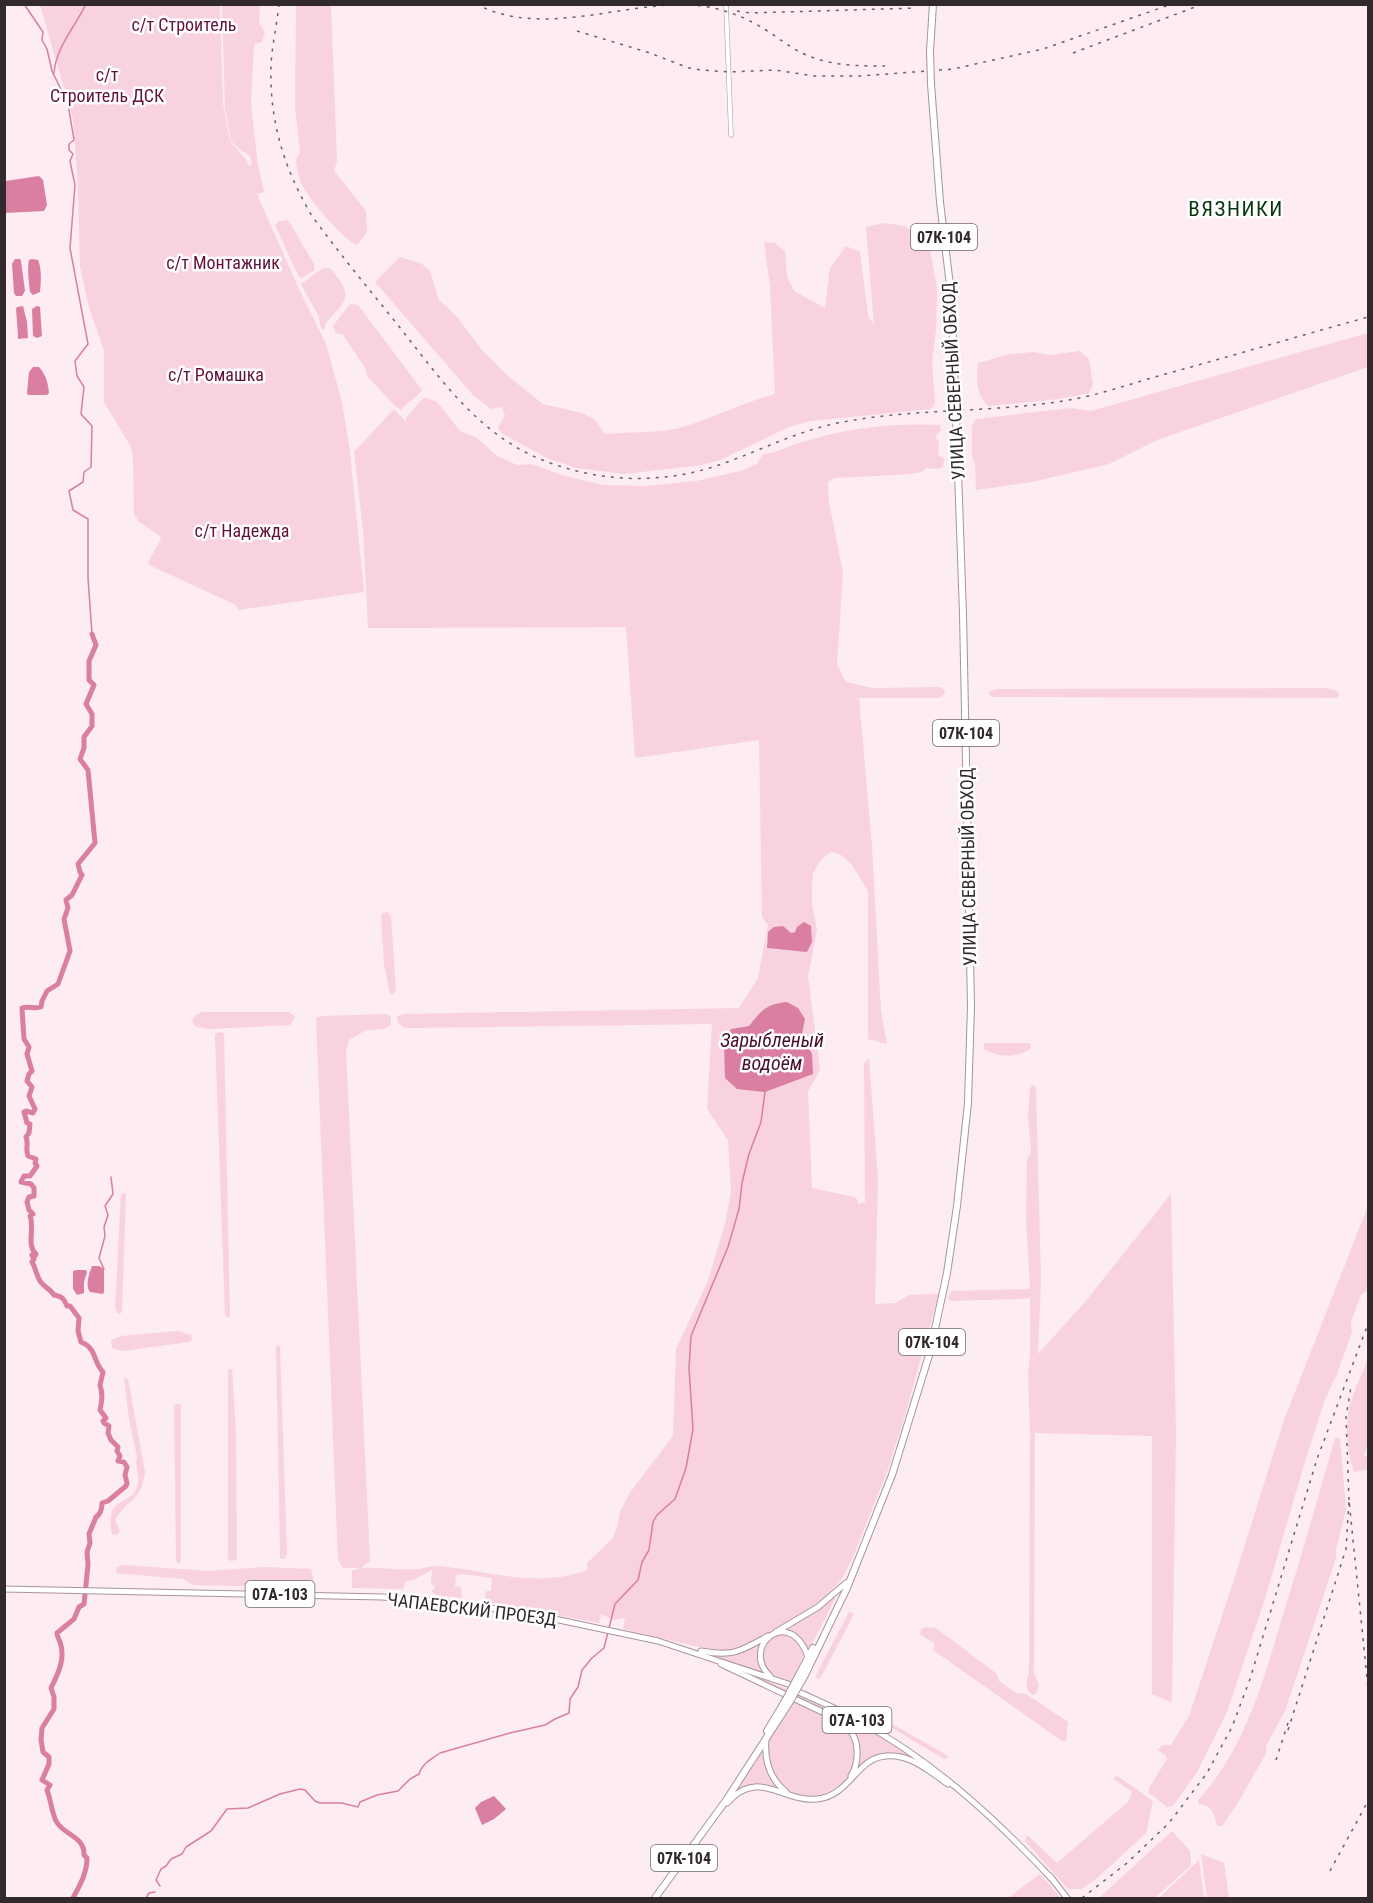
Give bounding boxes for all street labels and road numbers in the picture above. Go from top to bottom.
road number: 07К-104 [911,224,977,250]
street label: УЛИЦА СЕВЕРНЫЙ ОБХОД [937,281,969,481]
road number: 07К-104 [933,720,999,746]
street label: УЛИЦА СЕВЕРНЫЙ ОБХОД [956,767,980,966]
road number: 07К-104 [899,1329,965,1355]
road number: 07А-103 [246,1581,314,1607]
street label: ЧАПАЕВСКИЙ ПРОЕЗД [386,1588,558,1630]
road number: 07А-103 [822,1707,892,1733]
road number: 07К-104 [651,1845,717,1871]

